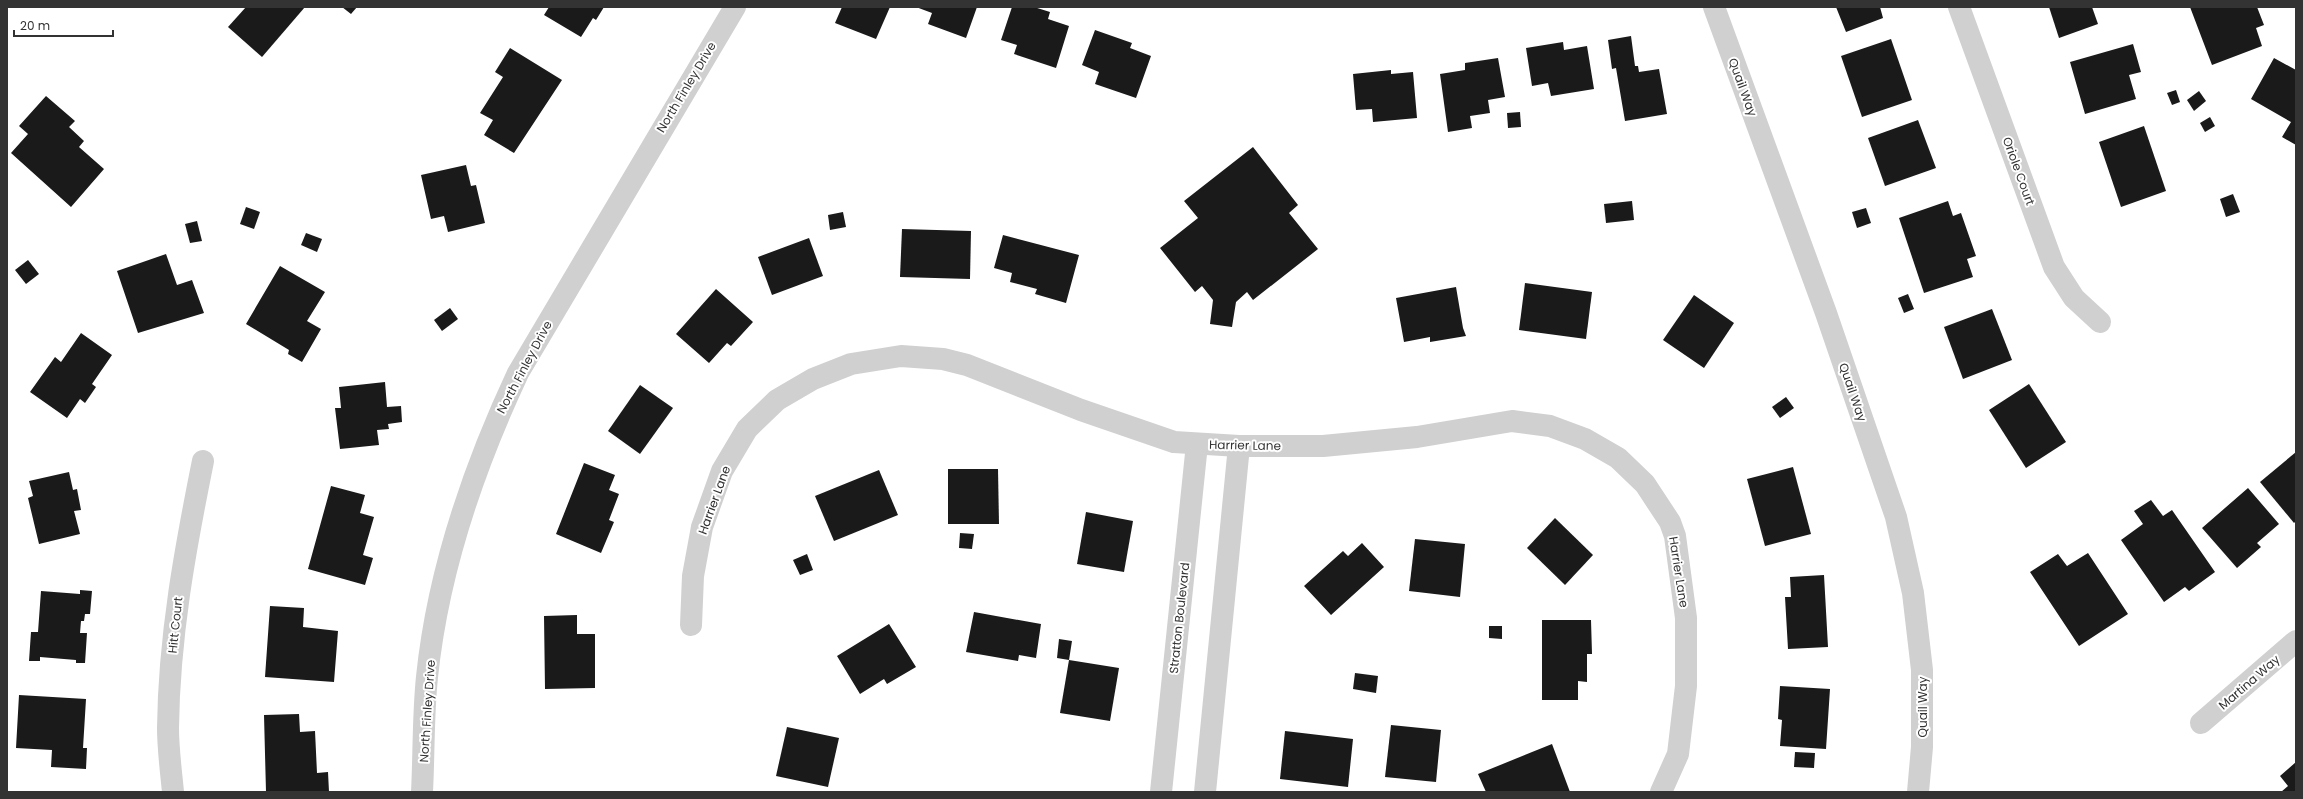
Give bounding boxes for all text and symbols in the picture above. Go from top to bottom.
scale bar [14,12,113,38]
text: 20 m [20,17,50,34]
street label: North Finley Drive [652,38,720,136]
street label: Quail Way [1725,55,1761,119]
street label: Oriole Court [1999,134,2039,208]
street label: North Finley Drive [492,318,556,416]
street label: Quail Way [1835,360,1871,424]
street label: Harrier Lane [1209,436,1281,454]
street label: Harrier Lane [694,463,734,537]
street label: Harrier Lane [1665,535,1693,609]
street label: Stratton Boulevard [1165,561,1193,675]
street label: Hitt Court [164,596,186,654]
street label: Martina Way [2215,651,2283,713]
street label: North Finley Drive [415,659,439,763]
street label: Quail Way [1914,676,1931,737]

